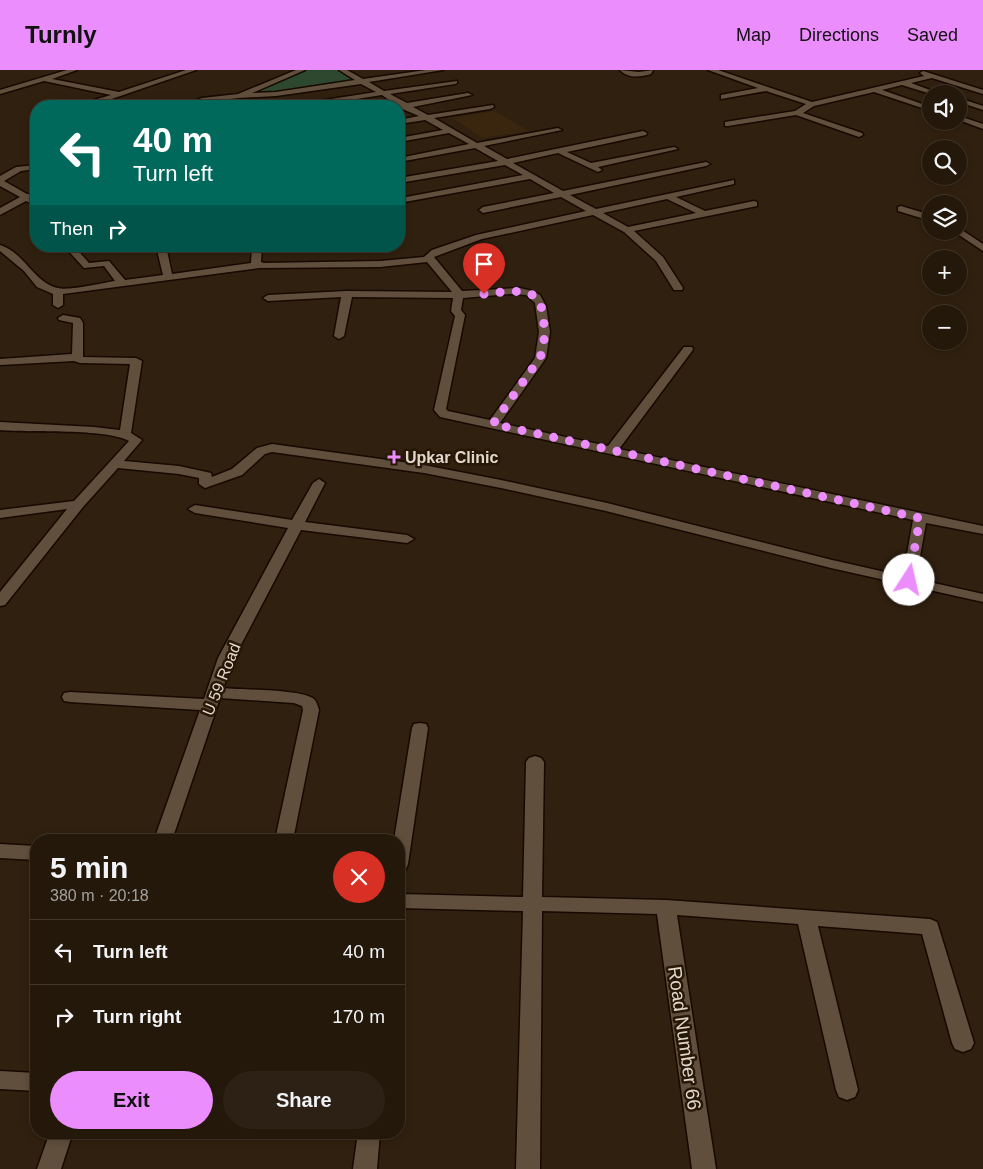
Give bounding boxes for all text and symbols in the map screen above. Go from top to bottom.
text: Turnly [25,21,97,48]
text: Map [736,25,771,45]
text: Directions [799,25,879,45]
text: Saved [907,25,958,45]
map controls [922,85,967,350]
button: sound [922,85,967,130]
icon: left [50,120,115,185]
text: 40 m [133,120,213,159]
button: search [922,140,967,185]
text: Turn left [133,161,213,186]
button: layers [922,195,967,240]
icon: right [103,215,131,243]
text: Then [50,218,93,239]
pin [463,243,505,294]
icon: arrive [470,250,498,278]
button: + [922,250,967,295]
button: − [922,305,967,350]
place label: Upkar Clinic [405,449,498,466]
marker: Upkar Clinic [387,450,401,464]
position arrow [882,553,934,605]
street label: U 59 Road [199,641,244,718]
text: 5 min [50,851,128,884]
button: close [333,851,385,903]
text: 380 m · 20:18 [50,887,149,904]
icon: left [50,938,78,966]
text: Turn left [93,941,168,962]
text: 40 m [343,941,385,962]
street label: Road Number 66 [664,965,705,1111]
icon: right [50,1003,78,1031]
text: Turn right [93,1006,181,1027]
text: 170 m [332,1006,385,1027]
button: Exit [50,1071,213,1129]
button: Share [223,1071,385,1129]

